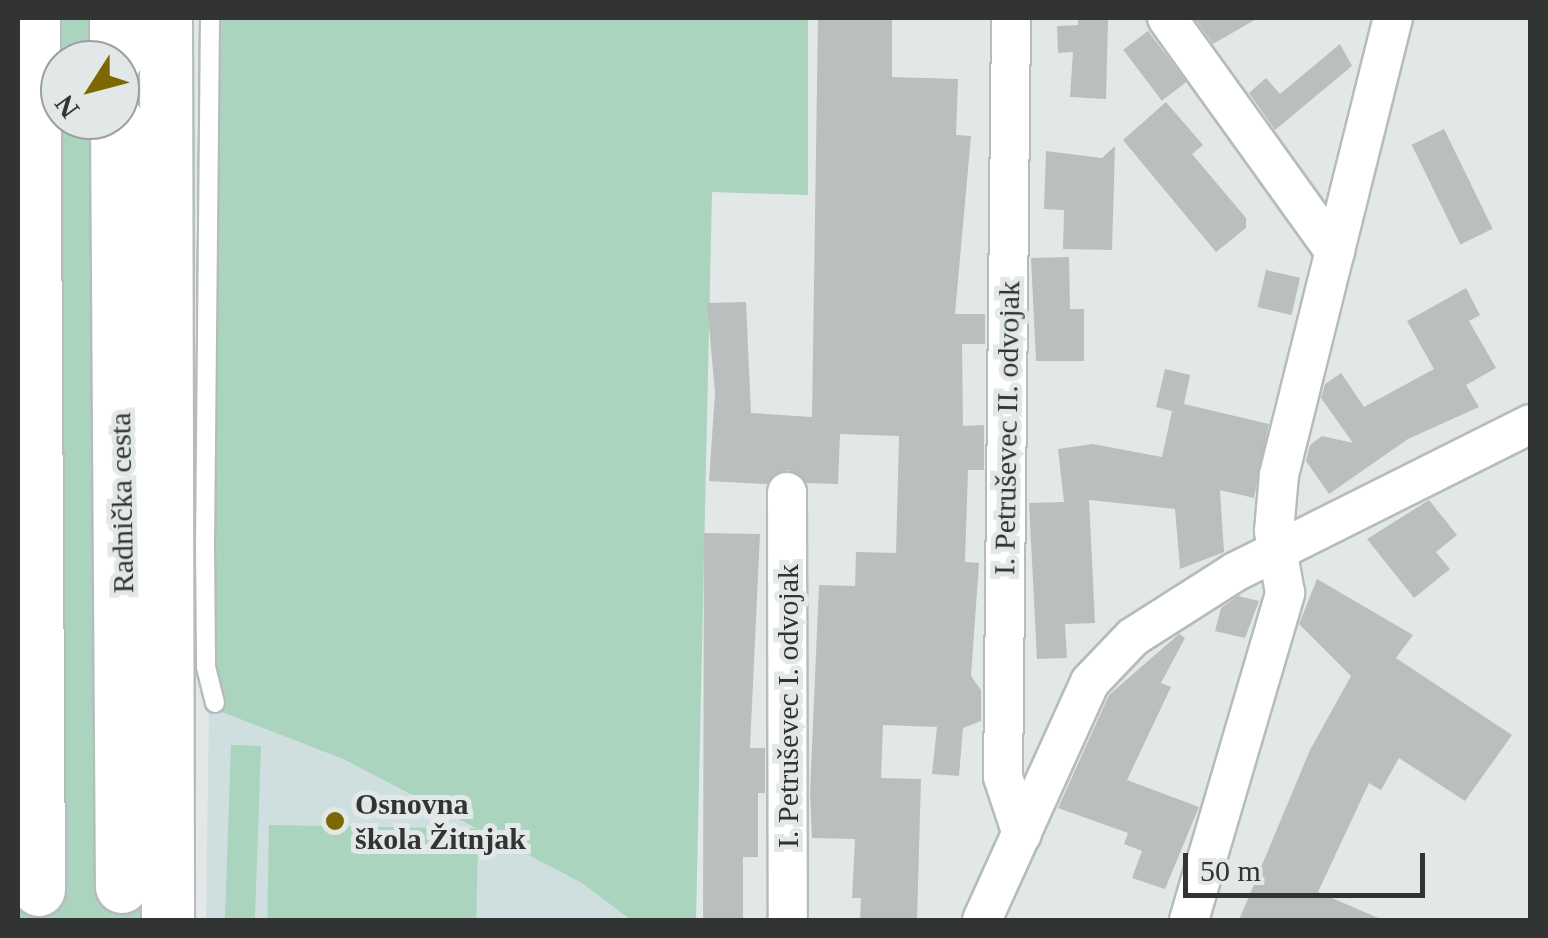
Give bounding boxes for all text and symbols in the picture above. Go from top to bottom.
north arrow [40,40,140,140]
text: N [48,89,85,124]
street label: I. Petruševec II. odvojak [986,281,1028,575]
street label: Radnička cesta [102,412,142,594]
street label: I. Petruševec I. odvojak [770,564,806,848]
place label: Osnovna škola Žitnjak [355,786,526,856]
marker: Osnovna škola Žitnjak [324,810,346,832]
scale bar [1188,833,1430,895]
text: 50 m [1200,854,1261,887]

